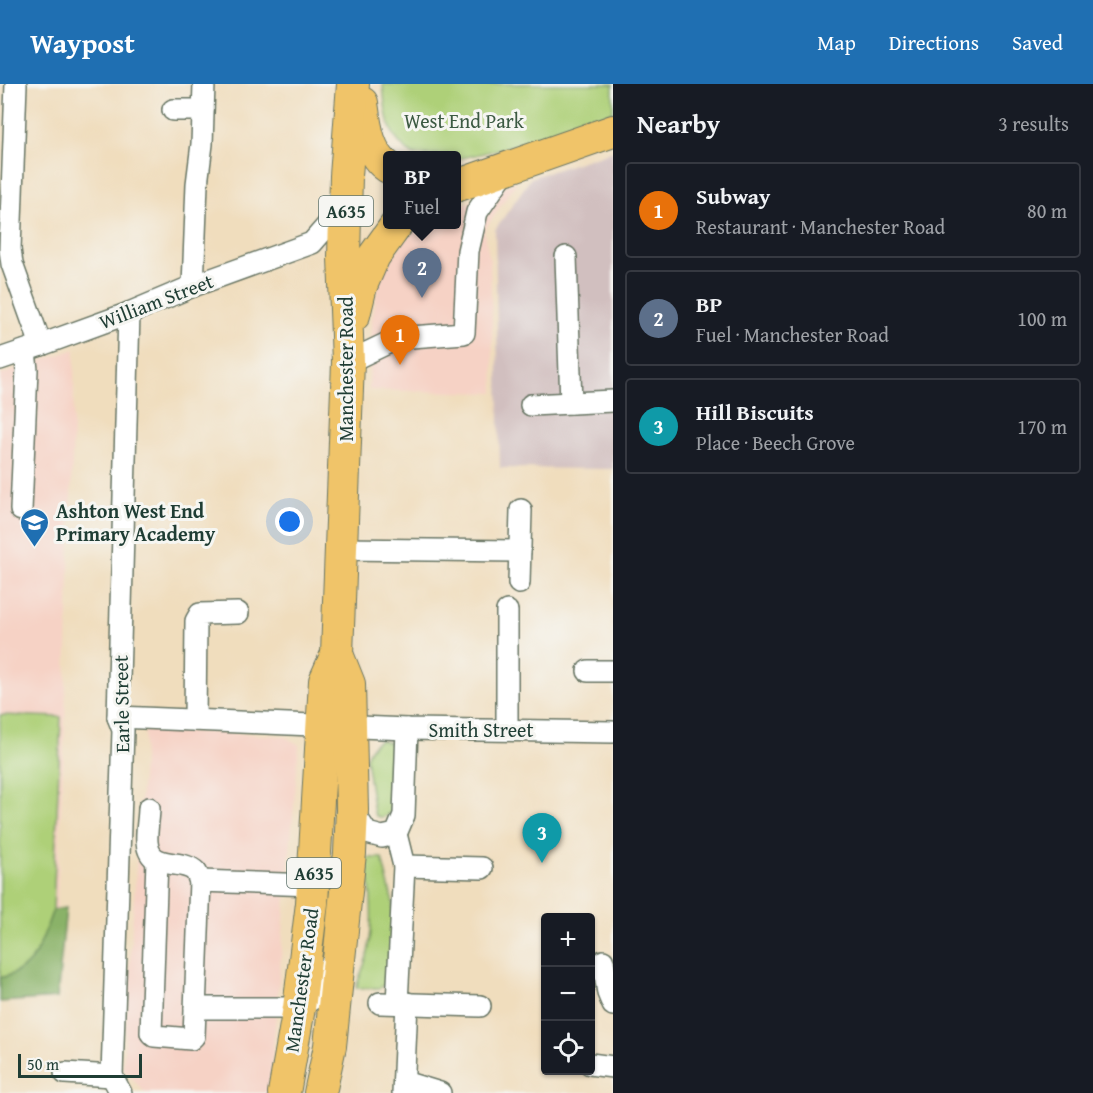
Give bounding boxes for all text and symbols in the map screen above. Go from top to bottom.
text: Waypost [30,22,135,63]
text: Map [817,27,856,58]
text: Directions [889,27,979,58]
text: Saved [1012,27,1063,58]
text: Nearby [637,104,720,143]
park label: West End Park [404,106,525,135]
text: 3 results [998,109,1069,138]
popup [383,151,461,229]
text: BP [404,160,431,192]
text: Subway [696,180,770,212]
text: Fuel [404,192,440,221]
road number: A635 [319,196,373,226]
text: 1 [653,196,664,225]
text: 80 m [1027,196,1067,225]
text: Restaurant · Manchester Road [696,212,945,241]
pin: 2 [402,248,442,298]
street label: William Street [95,266,217,336]
text: BP [696,288,722,320]
street label: Manchester Road [331,296,360,442]
text: 2 [653,304,664,333]
text: 100 m [1017,304,1067,333]
pin: 1 [380,316,420,365]
text: Fuel · Manchester Road [696,320,889,349]
text: Hill Biscuits [696,396,814,428]
text: 3 [653,412,664,441]
text: 170 m [1017,412,1067,441]
text: Place · Beech Grove [696,428,855,457]
place label: Ashton West End Primary Academy [56,496,216,548]
school or university icon: Ashton West End Primary Academy [19,506,51,548]
your location [275,507,304,536]
street label: Earle Street [106,655,136,753]
street label: Smith Street [428,715,534,744]
pin: 3 [522,814,562,863]
road number: A635 [287,858,341,888]
street label: Manchester Road [277,906,326,1054]
map controls [541,913,595,1075]
button: + [541,913,595,967]
button: − [541,967,595,1021]
button: locate [541,1021,595,1075]
scale bar [18,1051,142,1078]
text: 50 m [27,1052,59,1076]

